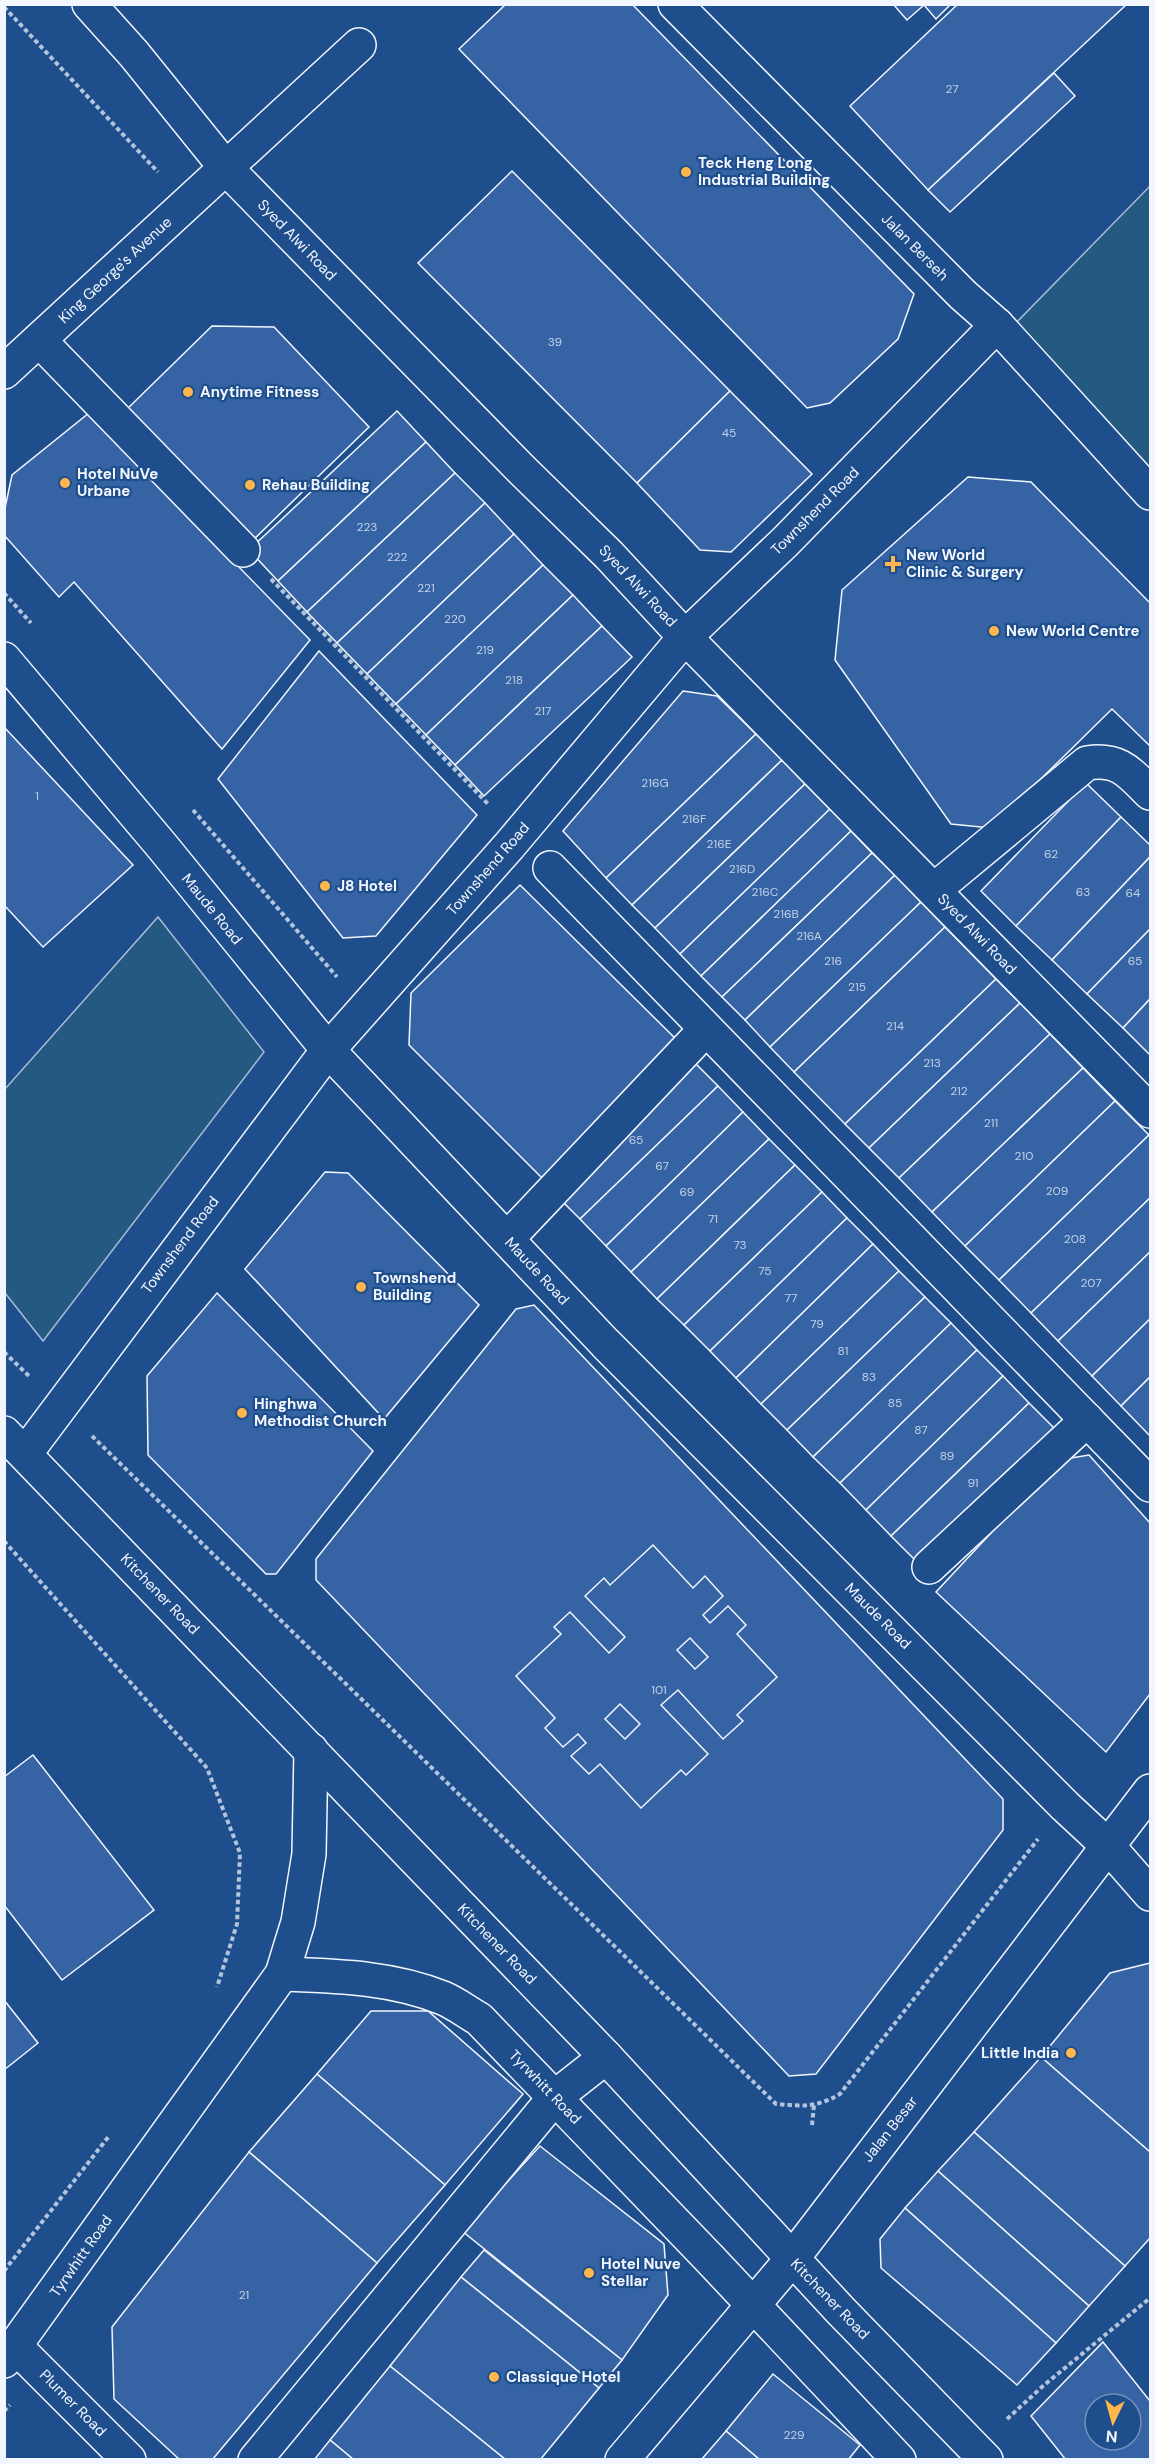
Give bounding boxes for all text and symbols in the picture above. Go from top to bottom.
house number: 27 [945,81,959,97]
place label: Teck Heng Long Industrial Building [698,153,830,190]
marker: Teck Heng Long Industrial Building [679,165,693,179]
street label: Syed Alwi Road [253,195,341,285]
street label: Jalan Berseh [877,209,953,285]
street label: King George's Avenue [54,212,176,328]
house number: 39 [548,334,562,350]
place label: Anytime Fitness [200,382,319,402]
marker: Anytime Fitness [181,385,195,399]
house number: 45 [722,425,736,441]
street label: Townshend Road [766,462,864,560]
place label: Hotel NuVe Urbane [77,464,158,501]
place label: Rehau Building [262,475,370,495]
marker: Hotel NuVe Urbane [58,476,72,490]
marker: Rehau Building [243,478,257,492]
house number: 223 [357,519,377,535]
street label: Syed Alwi Road [595,541,681,631]
place label: New World Clinic & Surgery [906,545,1024,582]
house number: 222 [387,549,407,565]
marker: New World Clinic & Surgery [884,555,902,573]
house number: 221 [417,580,435,596]
house number: 220 [444,611,466,627]
place label: New World Centre [1006,621,1140,641]
marker: New World Centre [987,624,1001,638]
house number: 219 [476,642,494,658]
house number: 218 [505,672,523,688]
house number: 217 [534,703,552,719]
house number: 216G [641,775,669,791]
house number: 1 [35,788,39,804]
house number: 216F [682,811,707,827]
street label: Townshend Road [442,818,534,920]
house number: 216E [707,836,732,852]
house number: 62 [1044,846,1058,862]
house number: 216D [729,861,755,877]
street label: Maude Road [177,869,247,949]
place label: J8 Hotel [337,876,397,896]
marker: J8 Hotel [318,879,332,893]
house number: 216C [752,884,779,900]
house number: 63 [1076,884,1090,900]
house number: 64 [1126,885,1140,901]
street label: Syed Alwi Road [933,889,1021,979]
house number: 216B [773,906,799,922]
house number: 216A [796,928,822,944]
house number: 216 [824,953,842,969]
house number: 65 [1128,953,1142,969]
house number: 215 [848,979,866,995]
house number: 214 [886,1018,904,1034]
house number: 213 [923,1055,941,1071]
house number: 212 [950,1083,968,1099]
house number: 211 [984,1115,998,1131]
house number: 65 [629,1132,643,1148]
house number: 210 [1015,1148,1033,1164]
house number: 67 [655,1158,669,1174]
house number: 209 [1046,1183,1068,1199]
house number: 69 [680,1184,694,1200]
street label: Townshend Road [137,1192,223,1298]
house number: 71 [708,1211,718,1227]
house number: 208 [1064,1231,1086,1247]
street label: Maude Road [500,1233,574,1309]
house number: 73 [733,1237,747,1253]
house number: 75 [758,1263,772,1279]
place label: Townshend Building [373,1268,456,1305]
house number: 207 [1080,1275,1102,1291]
marker: Townshend Building [354,1280,368,1294]
house number: 77 [785,1290,797,1306]
house number: 79 [810,1316,824,1332]
house number: 81 [838,1343,848,1359]
house number: 83 [862,1369,876,1385]
place label: Hinghwa Methodist Church [254,1394,387,1431]
house number: 85 [888,1395,902,1411]
marker: Hinghwa Methodist Church [235,1406,249,1420]
house number: 87 [914,1422,928,1438]
house number: 89 [940,1448,954,1464]
house number: 91 [967,1475,979,1491]
street label: Kitchener Road [116,1549,204,1639]
street label: Maude Road [840,1578,916,1654]
house number: 101 [651,1682,667,1698]
street label: Kitchener Road [453,1899,541,1989]
place label: Little India [981,2043,1059,2063]
street label: Tyrwhitt Road [504,2046,586,2128]
marker: Little India [1064,2046,1078,2060]
street label: Jalan Besar [858,2092,922,2166]
street label: Tyrwhitt Road [45,2211,117,2301]
place label: Hotel Nuve Stellar [601,2254,681,2291]
street label: Kitchener Road [786,2254,874,2344]
marker: Hotel Nuve Stellar [582,2266,596,2280]
house number: 21 [239,2287,249,2303]
street label: Plumer Road [35,2365,111,2441]
place label: Classique Hotel [506,2367,620,2387]
marker: Classique Hotel [487,2370,501,2384]
north arrow [1083,2392,1143,2452]
text: N [1105,2425,1118,2447]
house number: 229 [783,2427,805,2443]

